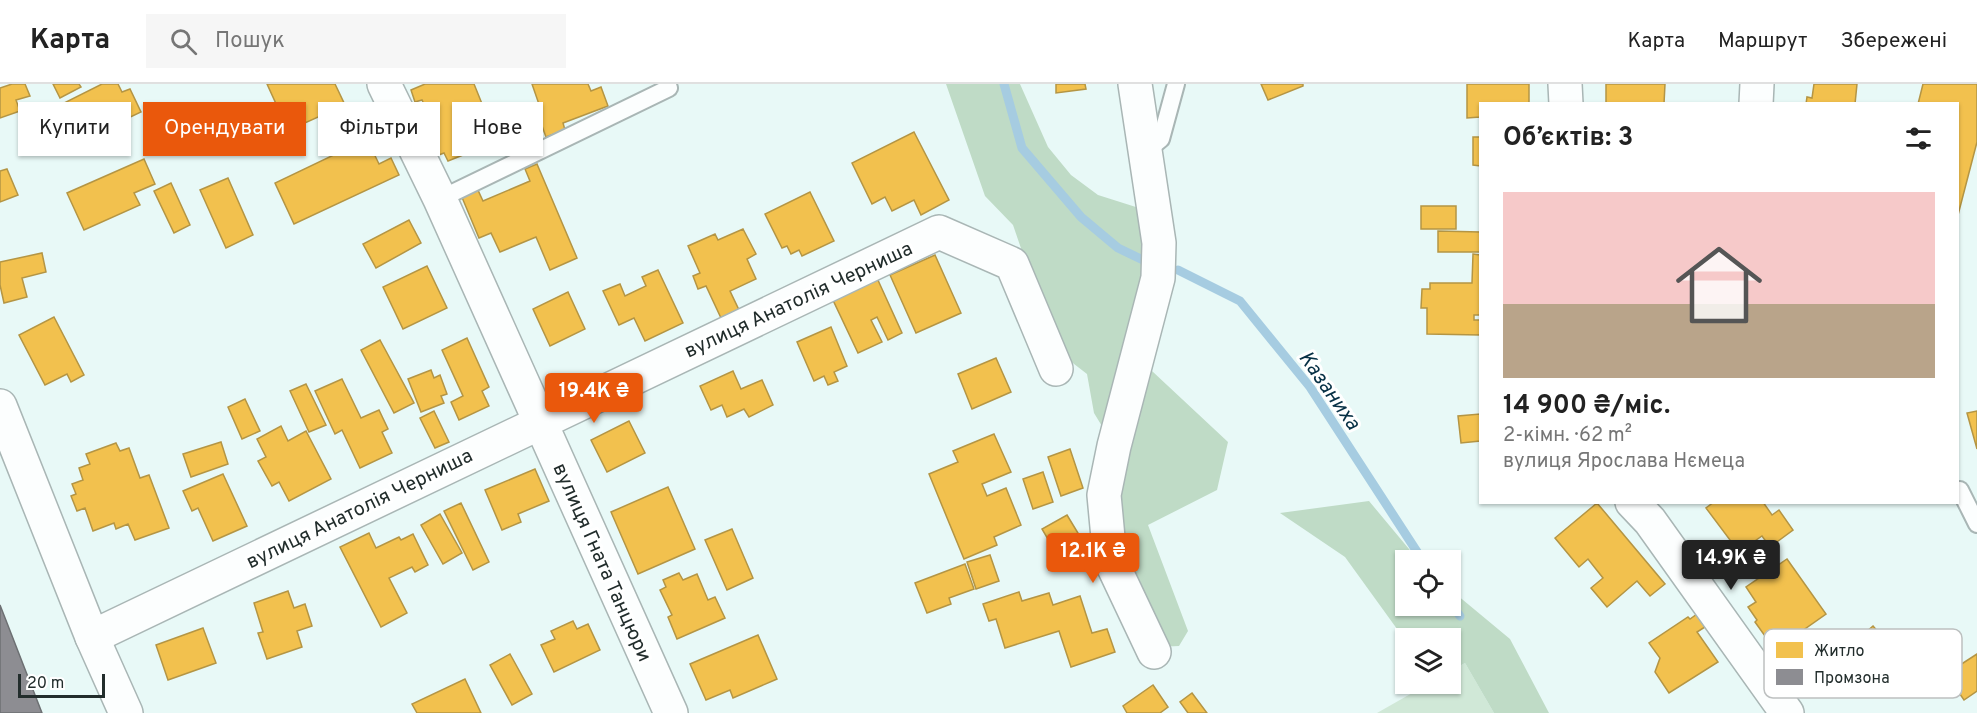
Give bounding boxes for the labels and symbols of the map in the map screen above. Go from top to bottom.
street label: вулиця Анатолія Черниша [681,236,917,365]
water label: Казаниха [1292,346,1366,436]
pin: 19.4K ₴ [539,373,649,424]
street label: вулиця Анатолія Черниша [242,444,477,576]
street label: вулиця Гната Танцюри [546,459,657,666]
pin: 12.1K ₴ [1038,533,1148,584]
pin: 14.9K ₴ [1676,540,1786,591]
legend [1764,629,1962,698]
text: Житло [1814,642,1865,662]
text: Промзона [1814,669,1890,689]
scale bar [18,671,105,698]

